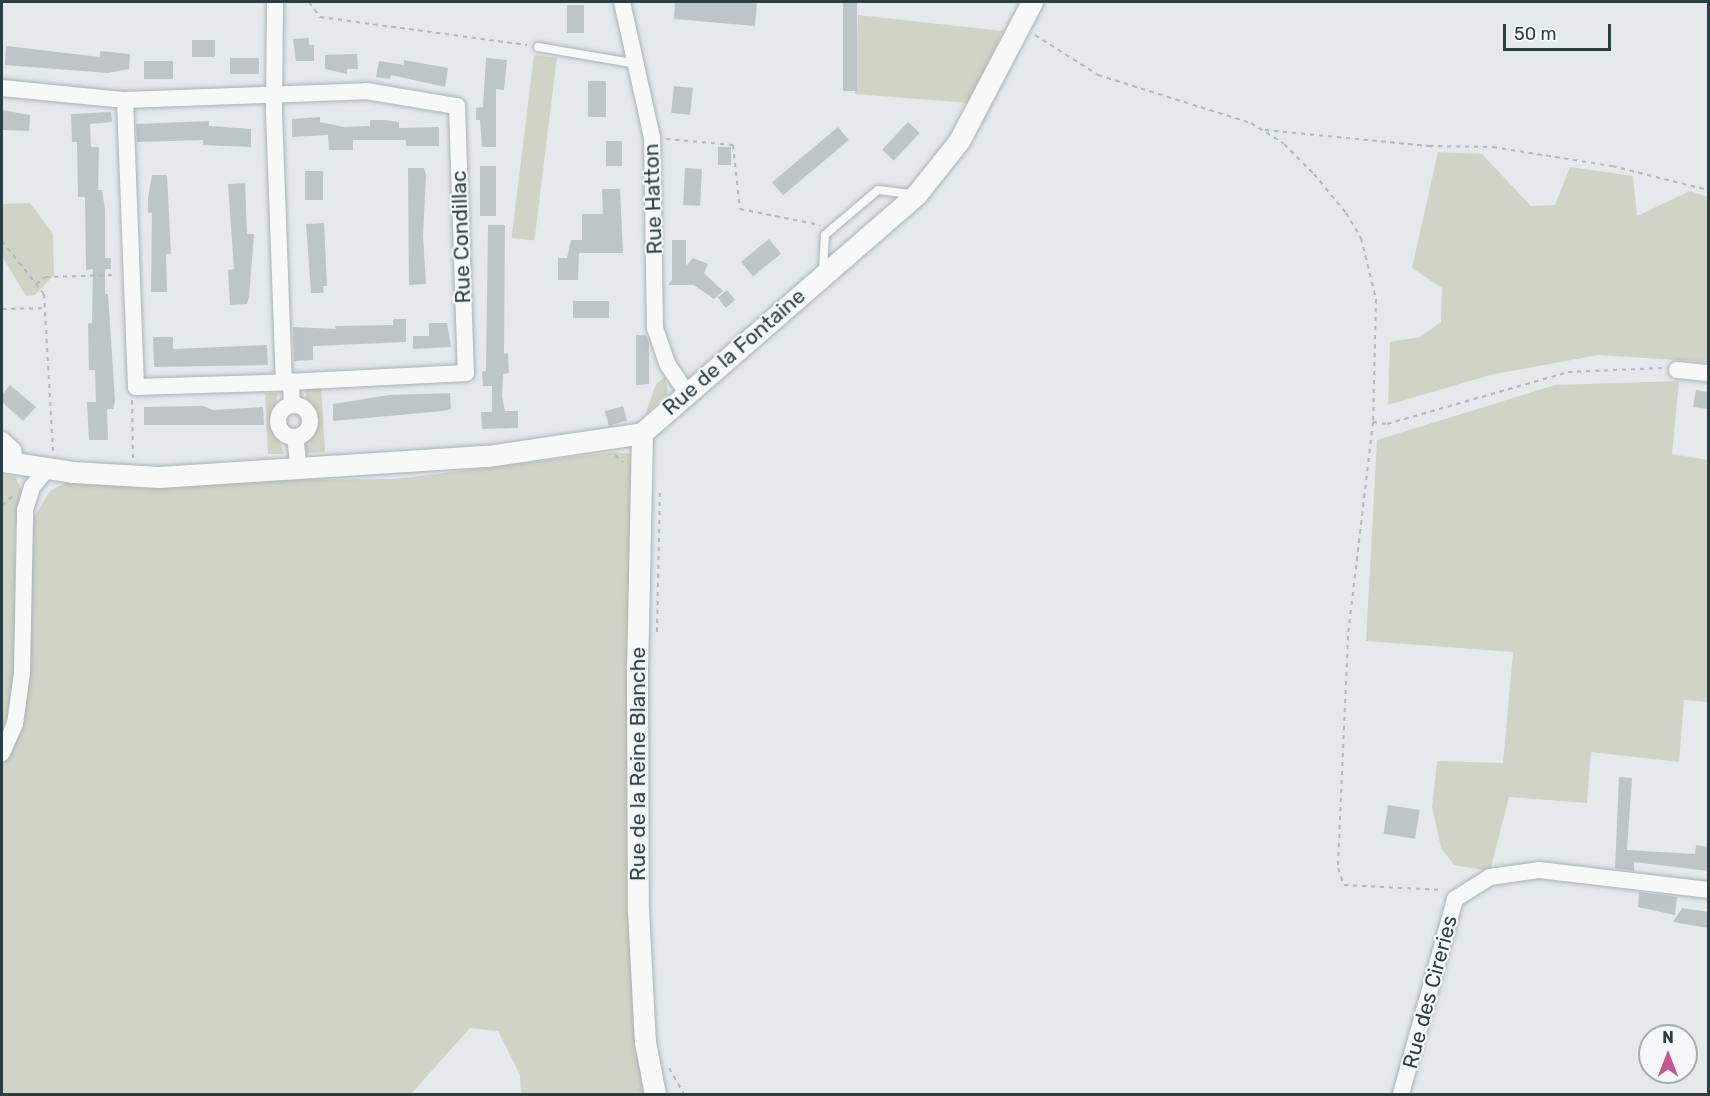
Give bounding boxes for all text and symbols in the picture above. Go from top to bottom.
scale bar [1506,12,1614,50]
text: 50 m [1514,23,1557,45]
street label: Rue Hatton [638,143,668,255]
street label: Rue Condillac [446,170,476,304]
street label: Rue de la Fontaine [658,283,810,421]
street label: Rue de la Reine Blanche [625,647,651,881]
street label: Rue des Cireries [1397,913,1463,1071]
north arrow [1638,1024,1698,1084]
text: N [1662,1028,1674,1047]

